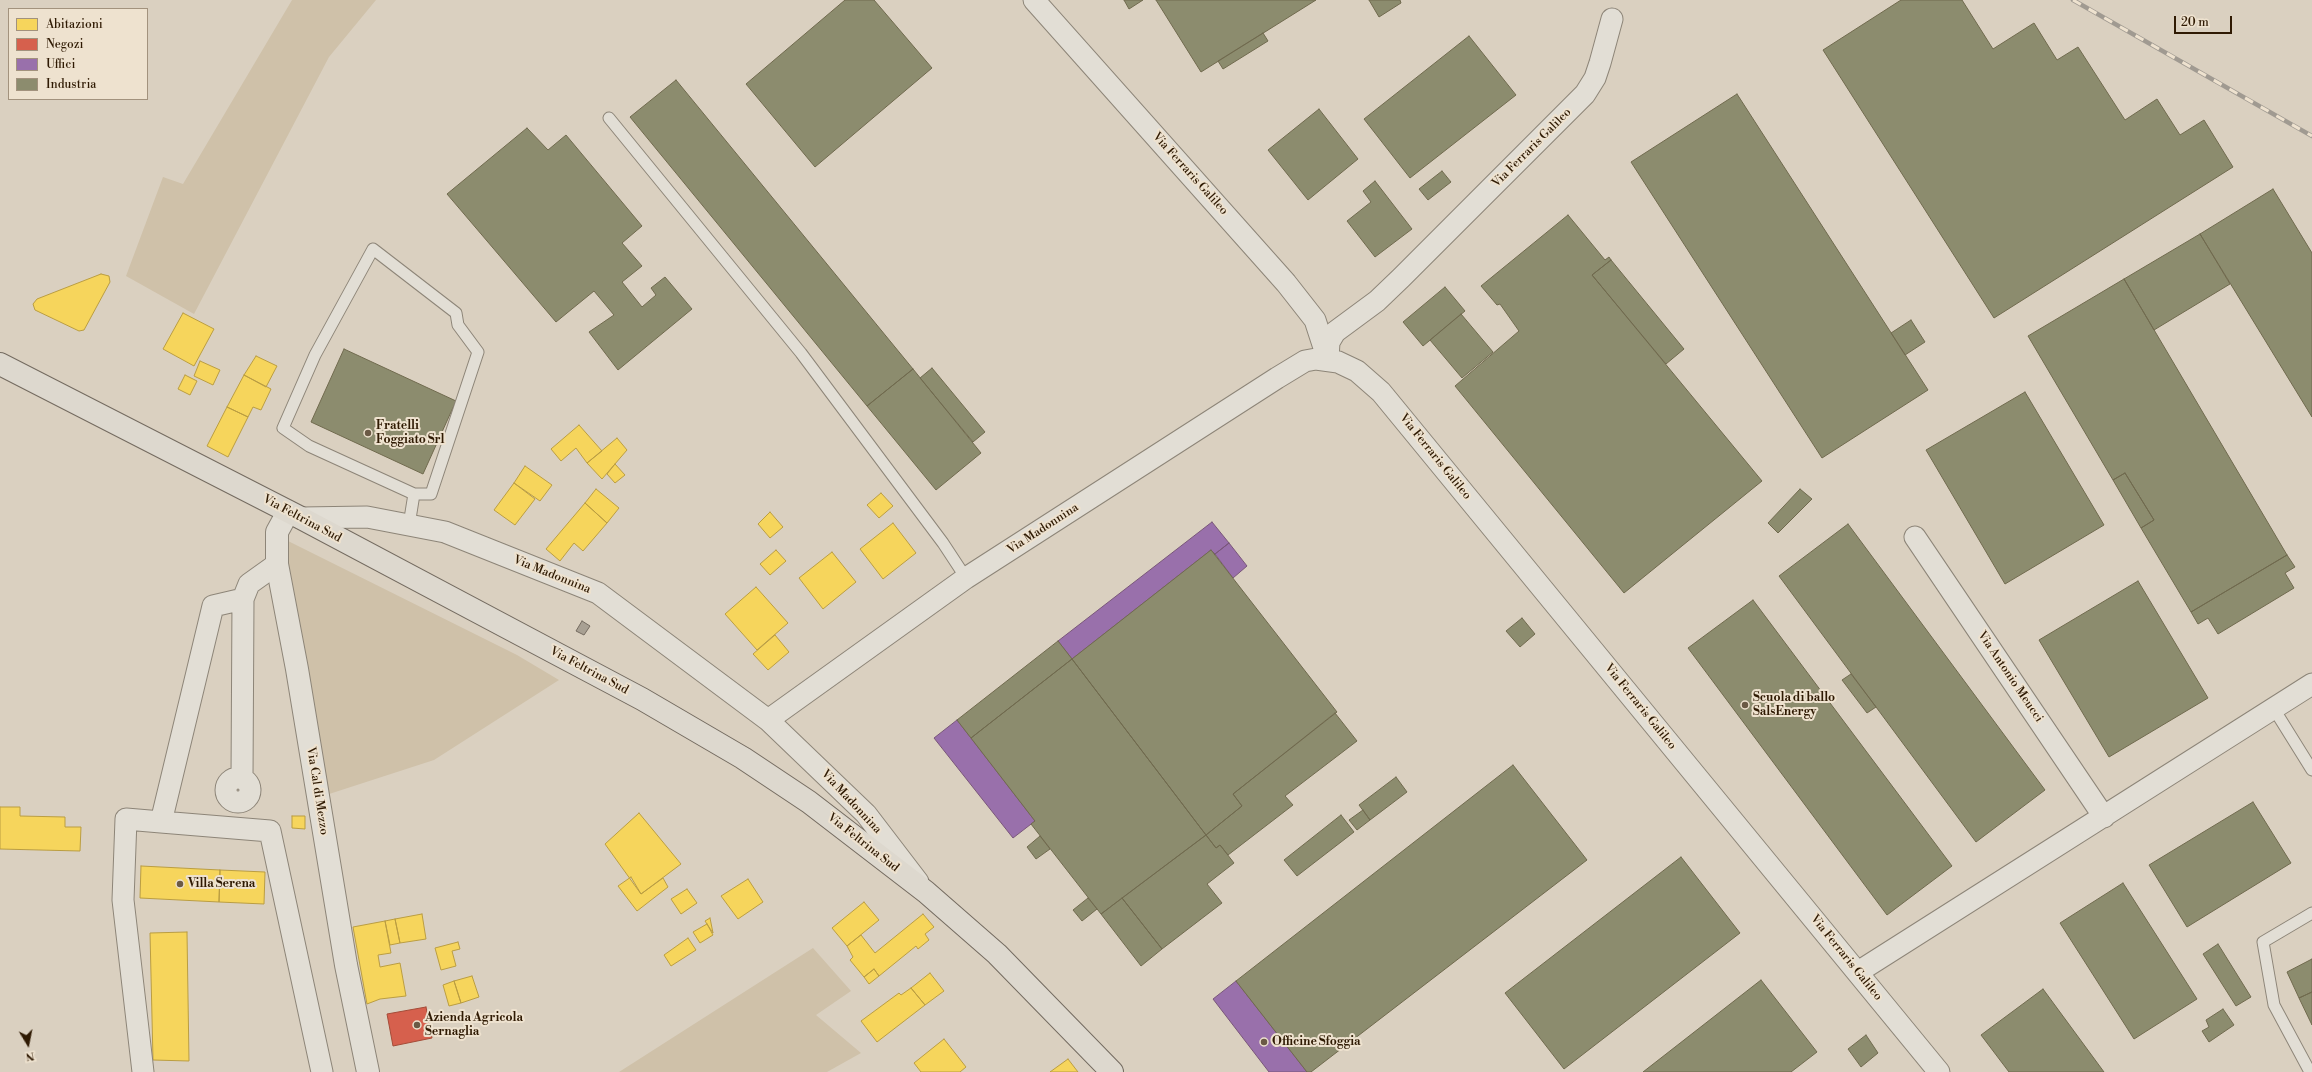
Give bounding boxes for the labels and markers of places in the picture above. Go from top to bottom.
place label: Fratelli Foggiato Srl [376,419,444,447]
marker: Fratelli Foggiato Srl [363,428,373,438]
place label: Scuola di ballo SalsEnergy [1753,691,1835,719]
marker: Scuola di ballo SalsEnergy [1740,700,1750,710]
place label: Villa Serena [188,877,255,891]
marker: Villa Serena [175,879,185,889]
place label: Azienda Agricola Sernaglia [425,1011,523,1039]
marker: Azienda Agricola Sernaglia [412,1020,422,1030]
place label: Officine Sfoggia [1272,1035,1361,1049]
marker: Officine Sfoggia [1259,1037,1269,1047]

